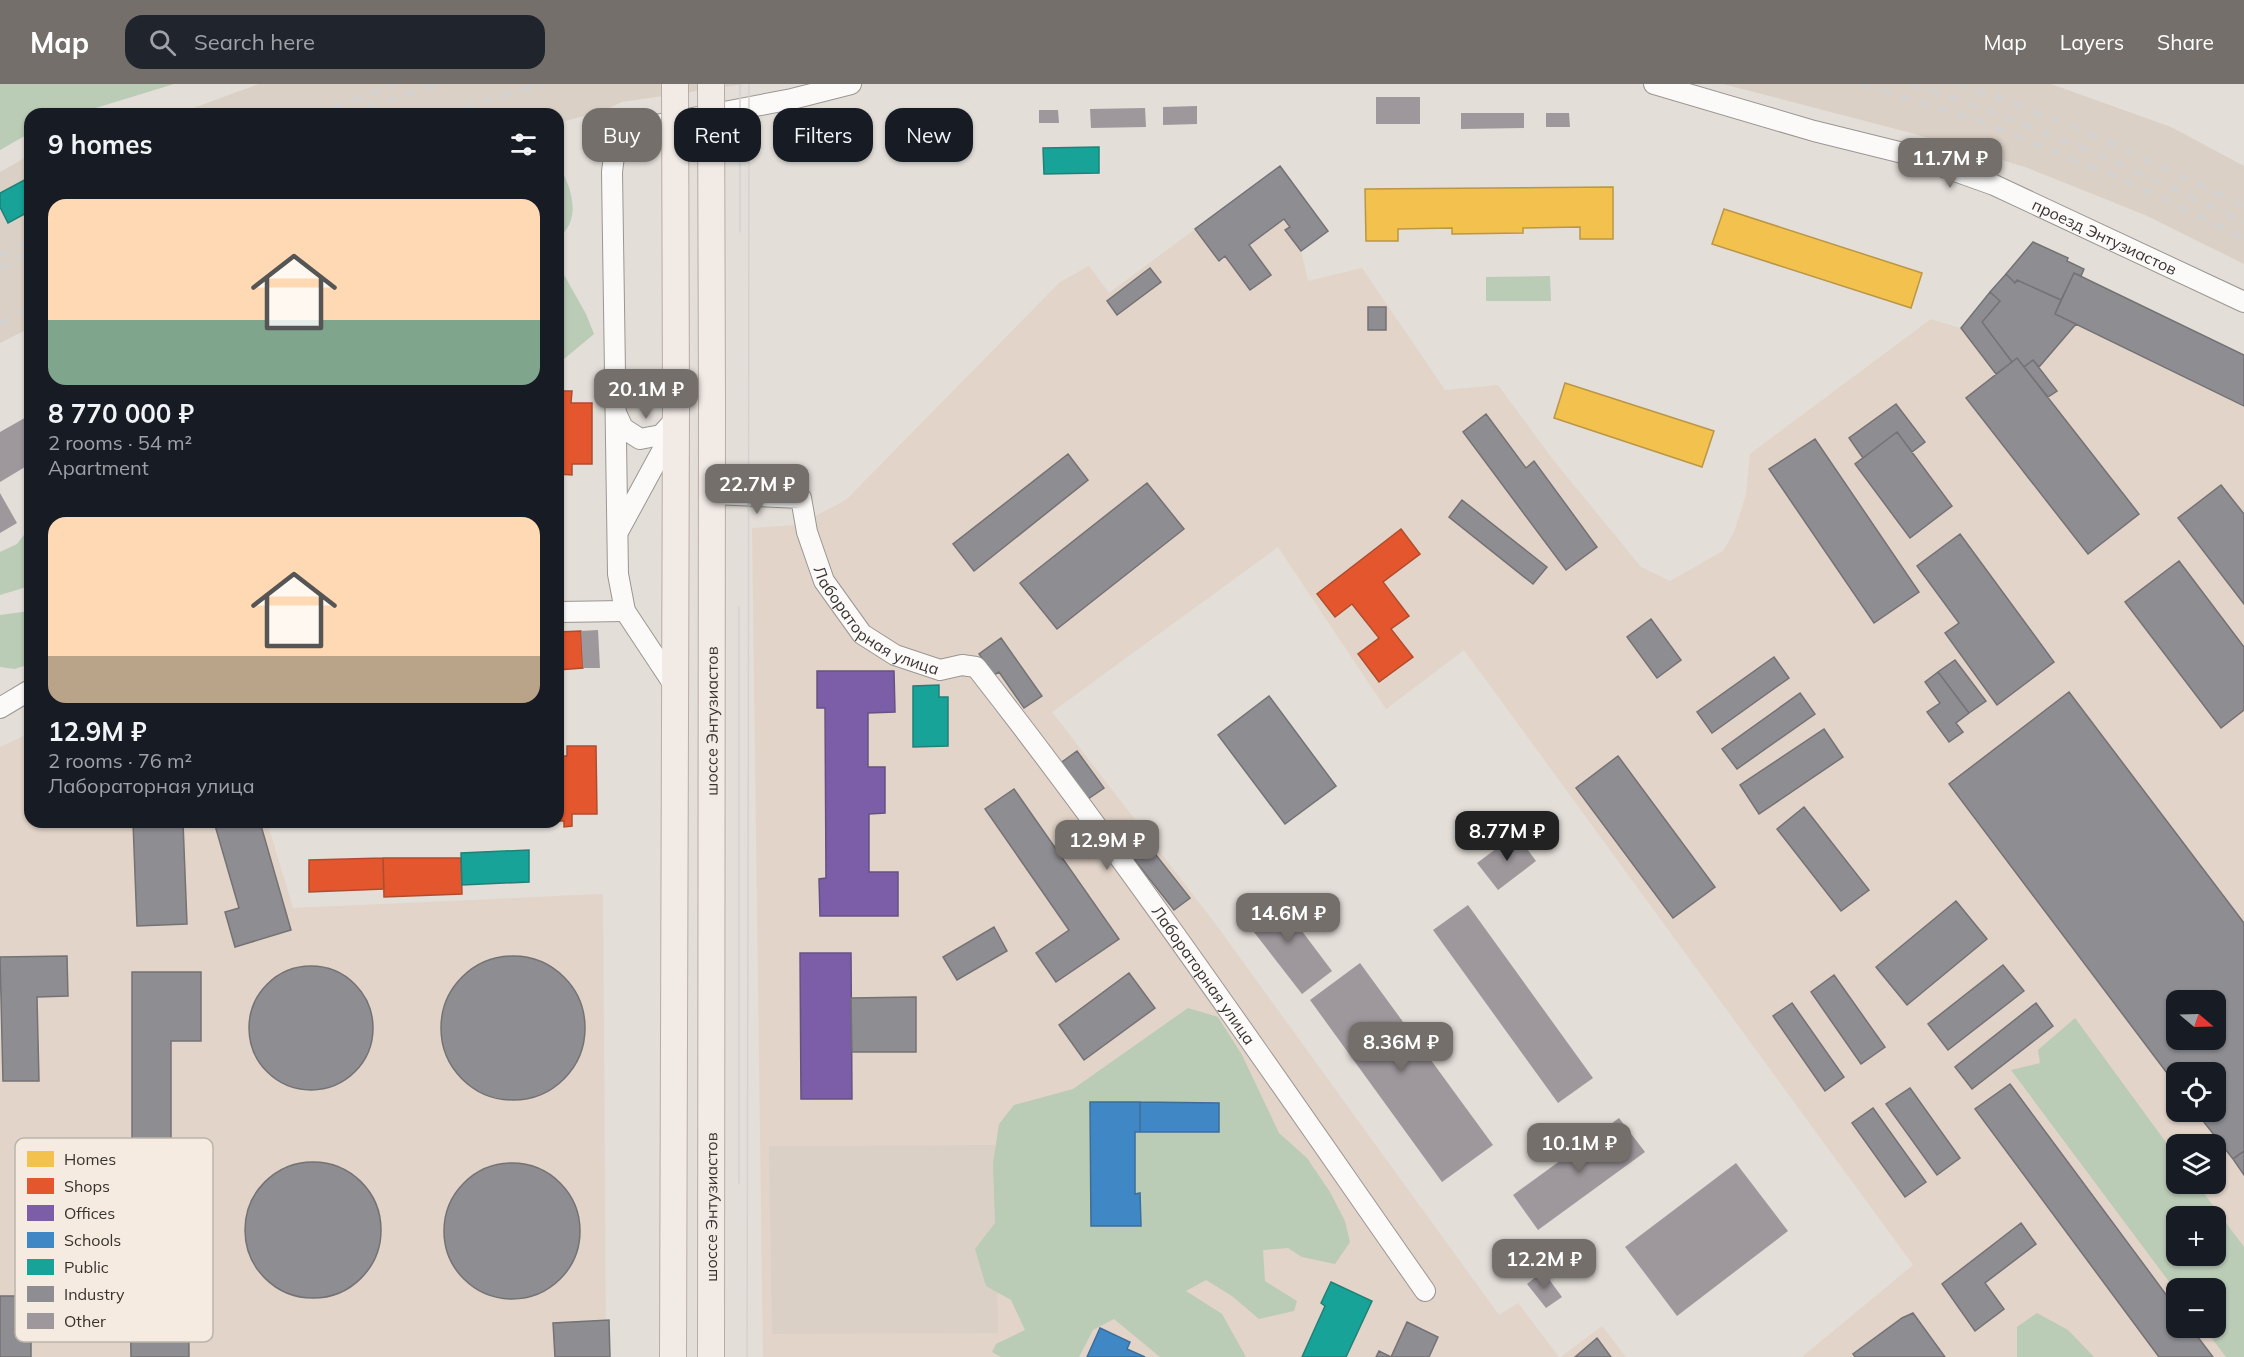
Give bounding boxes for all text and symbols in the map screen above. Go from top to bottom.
search box [125,15,545,69]
text: Map [30,25,89,60]
icon: search [146,26,179,59]
text: Search here [194,28,315,56]
text: Map [1984,29,2027,55]
text: Layers [2060,29,2124,55]
text: Share [2157,29,2214,55]
chip: Buy [582,108,662,162]
chip: Rent [674,108,761,162]
chip: Filters [773,108,873,162]
chip: New [885,108,973,162]
text: 9 homes [48,128,152,161]
icon: filters [507,128,540,161]
pin: 11.7M ₽ [1895,138,2005,189]
text: 11.7M ₽ [1912,145,1988,170]
street label: проезд Энтузиастов [2029,194,2180,279]
icon: home [240,238,348,346]
pin: 20.1M ₽ [591,369,701,420]
text: 20.1M ₽ [608,376,684,401]
text: 8 770 000 ₽ [48,397,194,430]
text: 2 rooms · 54 m² [48,430,192,455]
text: Apartment [48,455,149,480]
pin: 22.7M ₽ [702,464,812,515]
text: 22.7M ₽ [719,471,795,496]
icon: home [240,556,348,664]
street label: Лабораторная улица [810,563,942,679]
street label: шоссе Энтузиастов [702,646,722,796]
text: 12.9M ₽ [48,715,147,748]
text: 2 rooms · 76 m² [48,748,192,773]
text: Лабораторная улица [48,773,255,798]
pin: 8.77M ₽ [1452,811,1562,862]
text: 8.77M ₽ [1469,818,1545,843]
pin: 12.9M ₽ [1052,820,1162,871]
text: 12.9M ₽ [1069,827,1145,852]
pin: 14.6M ₽ [1233,893,1343,944]
text: 14.6M ₽ [1250,900,1326,925]
street label: Лабораторная улица [1148,902,1260,1048]
north arrow [2166,990,2226,1050]
map controls [2166,990,2226,1338]
pin: 8.36M ₽ [1346,1022,1456,1073]
text: 8.36M ₽ [1363,1029,1439,1054]
button: locate [2166,1062,2226,1122]
pin: 10.1M ₽ [1524,1123,1634,1174]
text: 10.1M ₽ [1541,1130,1617,1155]
street label: шоссе Энтузиастов [701,1132,721,1282]
button: layers [2166,1134,2226,1194]
legend [15,1138,213,1342]
text: Homes [64,1149,116,1169]
text: Shops [64,1176,110,1196]
text: Offices [64,1203,115,1223]
button: + [2166,1206,2226,1266]
text: Schools [64,1230,121,1250]
pin: 12.2M ₽ [1489,1239,1599,1290]
text: 12.2M ₽ [1506,1246,1582,1271]
text: Public [64,1257,109,1277]
button: − [2166,1278,2226,1338]
text: Industry [64,1284,125,1304]
text: Other [64,1311,106,1331]

